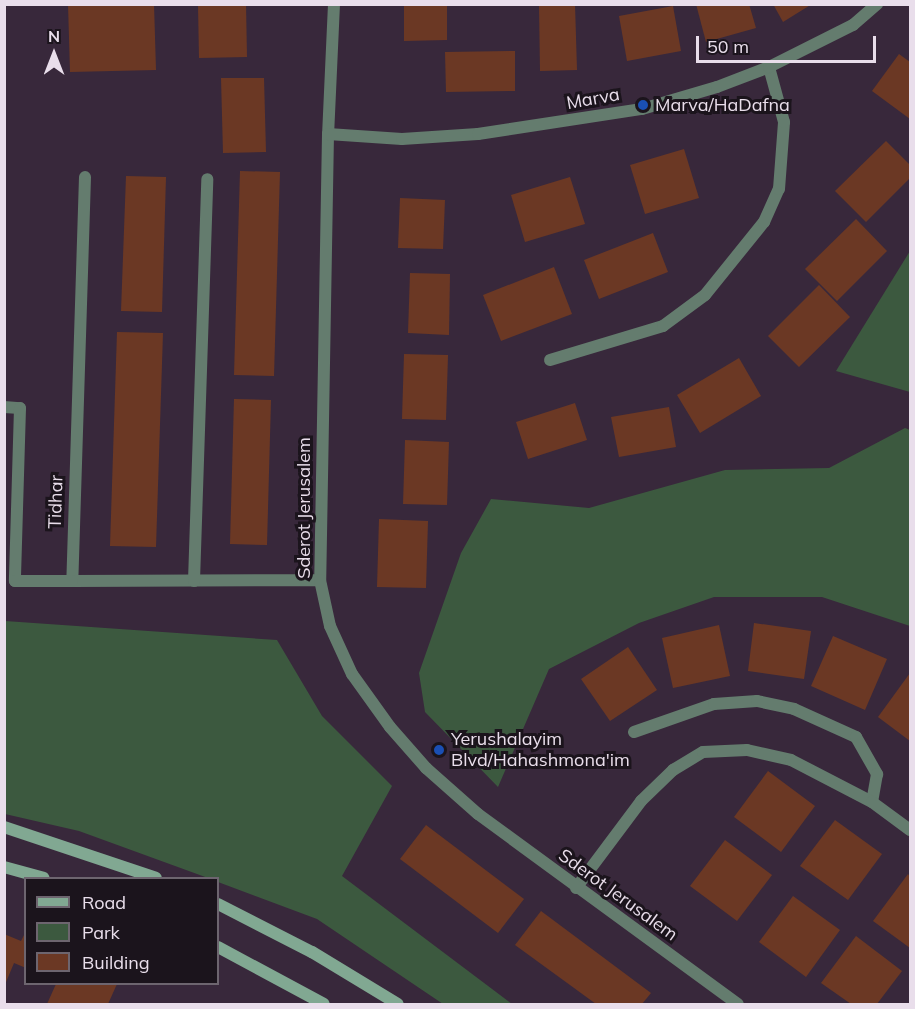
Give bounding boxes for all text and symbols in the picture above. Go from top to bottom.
north arrow [24,24,84,84]
scale bar [699,24,879,62]
text: N [48,26,60,46]
text: 50 m [707,35,749,58]
street label: Marva [565,84,621,114]
place label: Marva/HaDafna [655,94,790,116]
marker: Marva/HaDafna [636,98,650,112]
street label: Sderot Jerusalem [293,437,315,579]
street label: Tidhar [44,475,68,529]
place label: Yerushalayim Blvd/Hahashmona'im [451,729,630,771]
marker: Yerushalayim Blvd/Hahashmona'im [432,743,446,757]
street label: Sderot Jerusalem [554,845,682,945]
legend [24,877,219,985]
text: Road [82,891,126,914]
text: Park [82,921,120,944]
text: Building [82,951,150,974]

